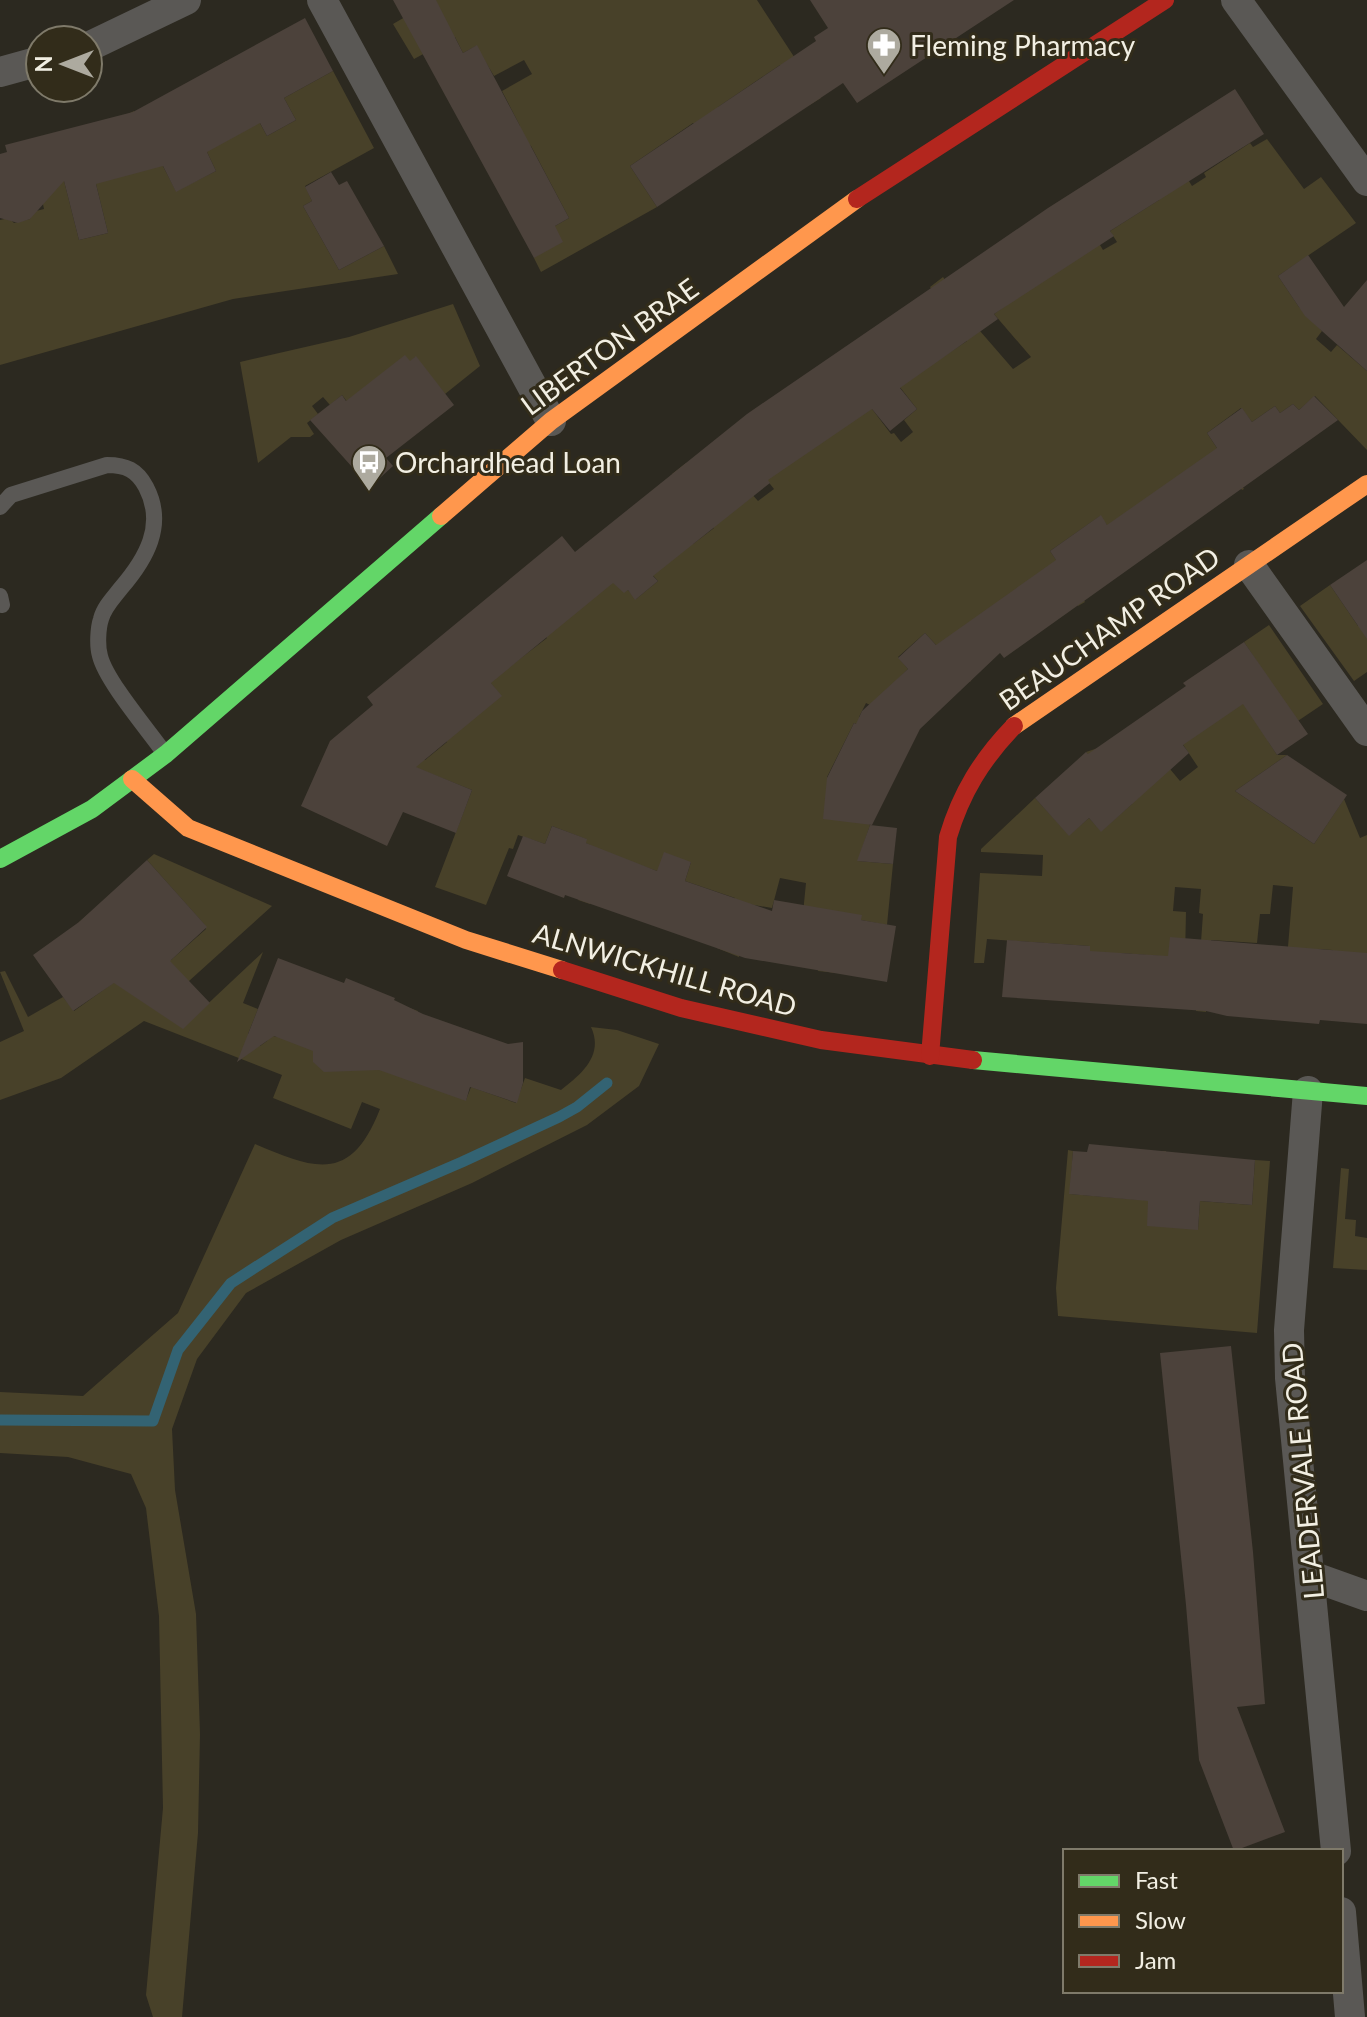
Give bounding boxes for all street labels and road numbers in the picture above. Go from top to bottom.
street label: LIBERTON BRAE [514,270,704,422]
street label: BEAUCHAMP ROAD [992,539,1226,717]
street label: ALNWICKHILL ROAD [529,915,801,1023]
street label: LEADERVALE ROAD [1274,1341,1330,1601]

